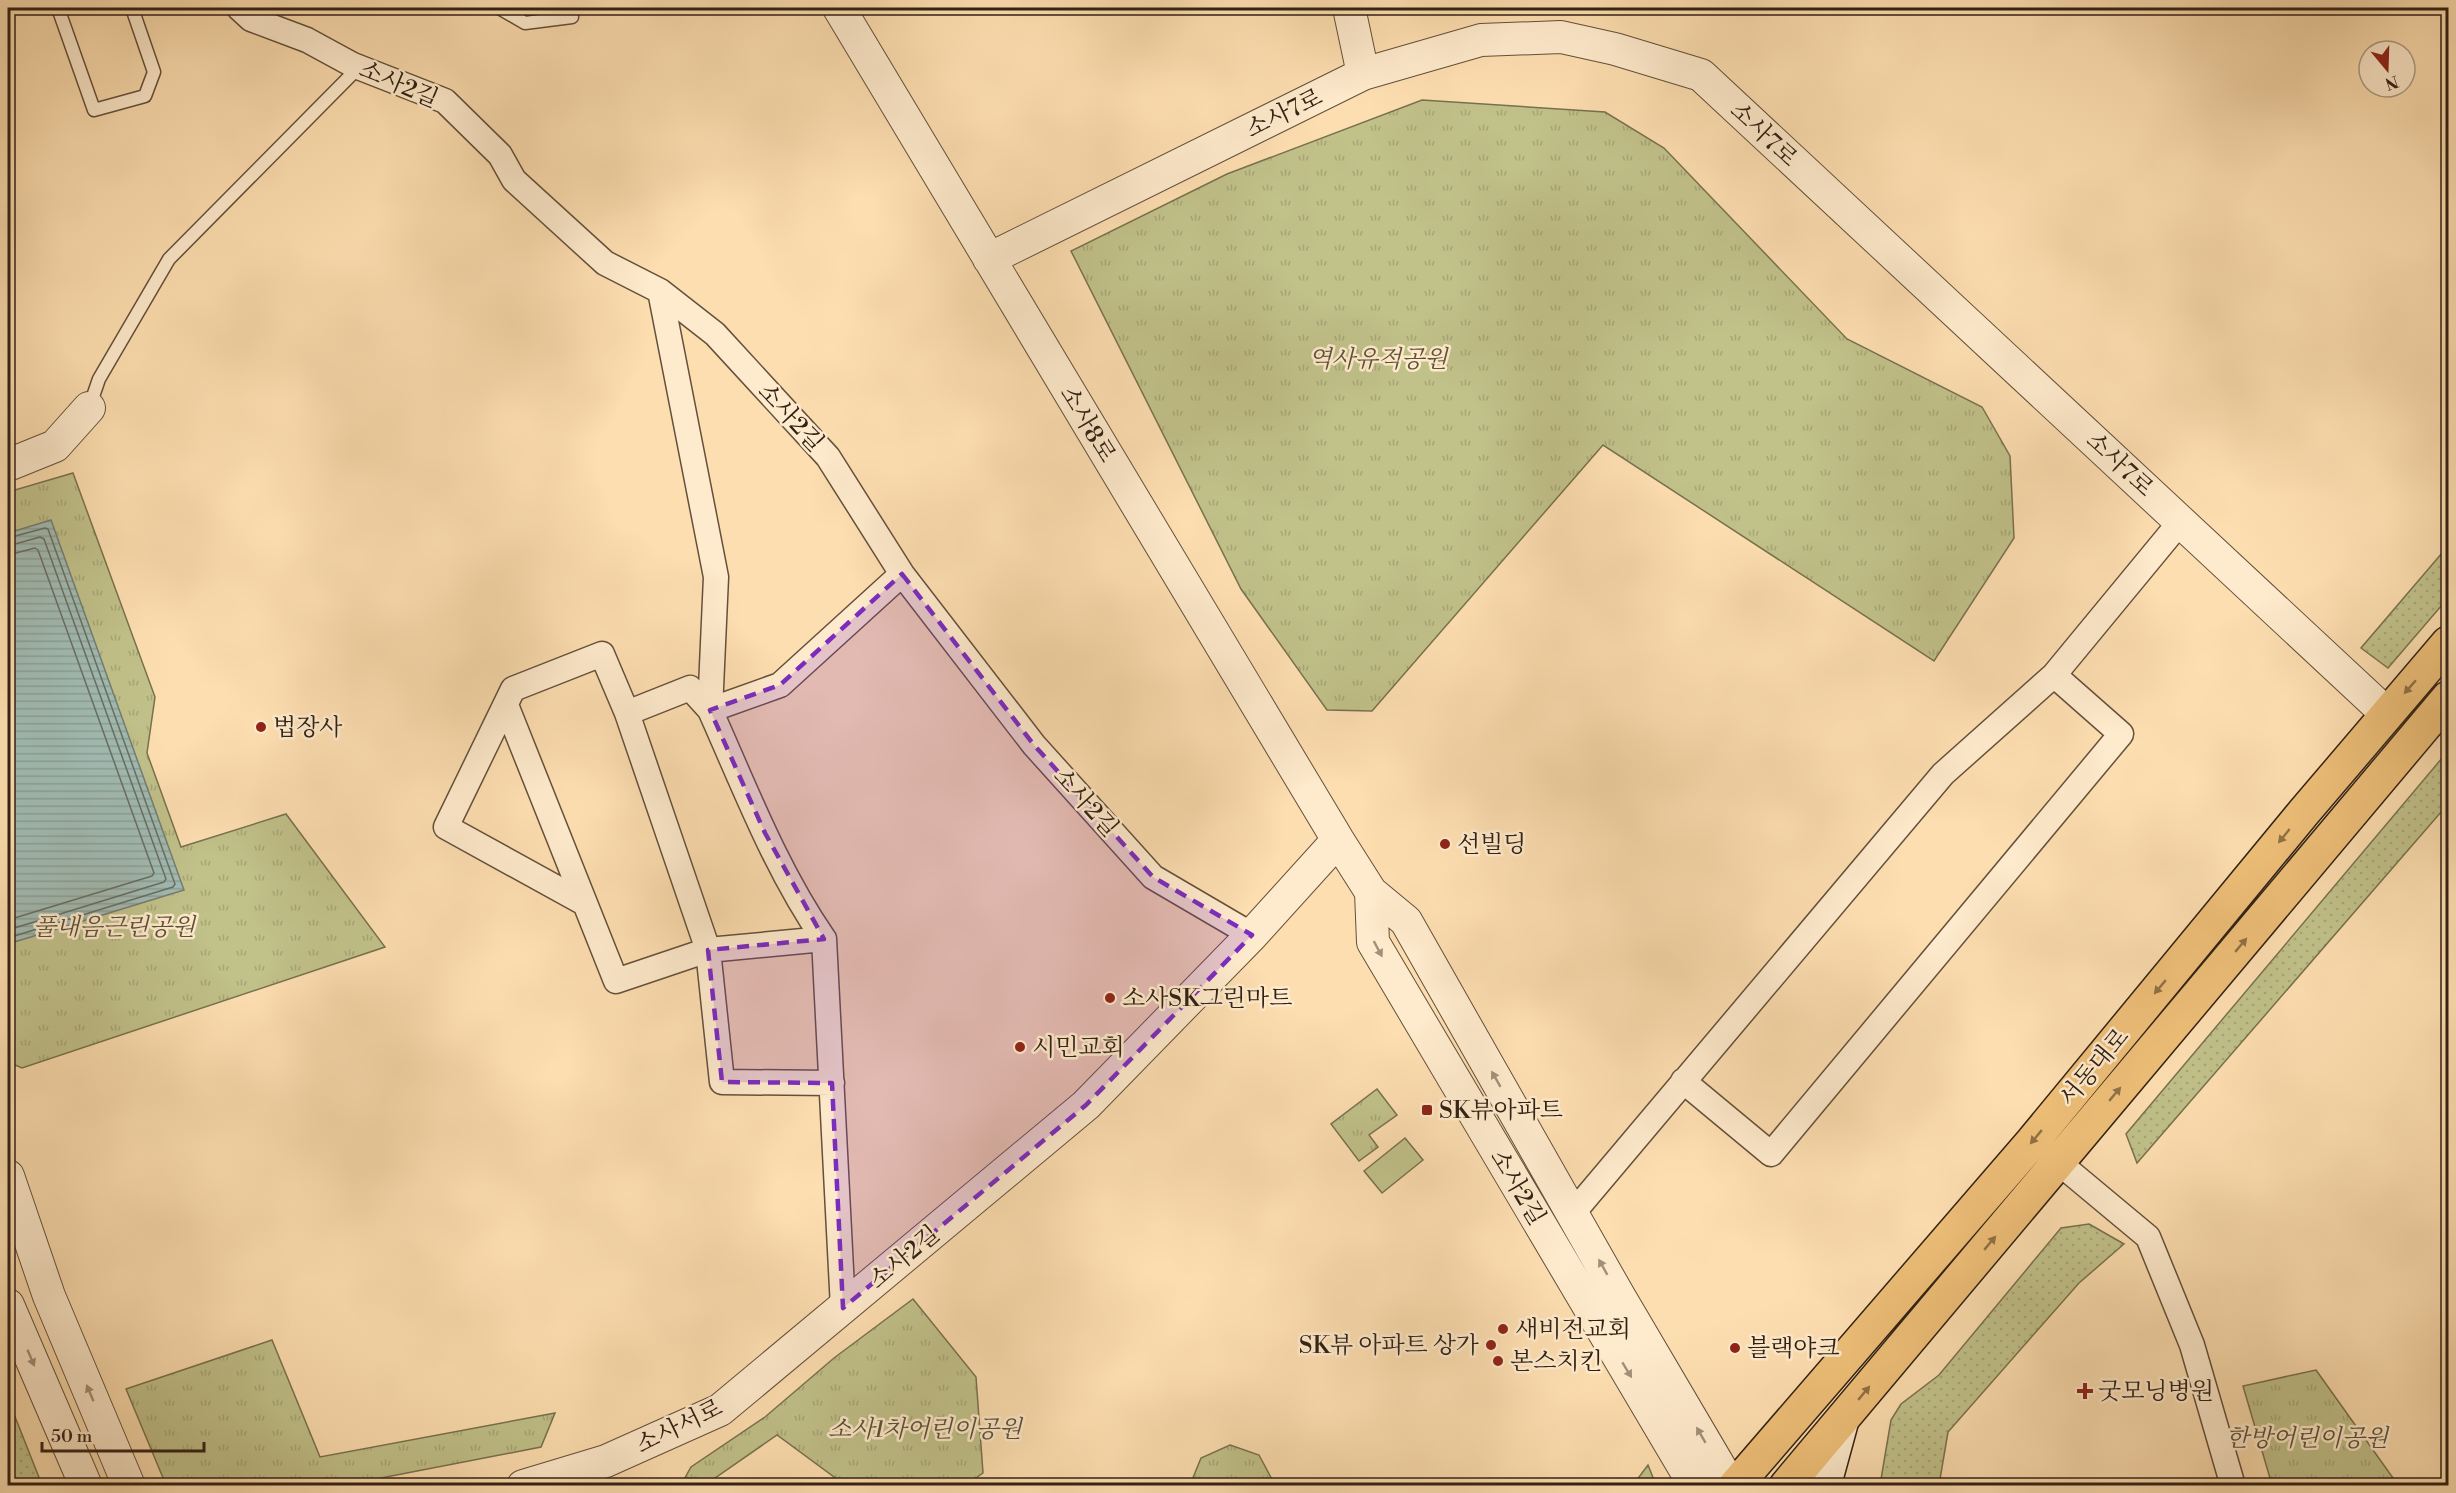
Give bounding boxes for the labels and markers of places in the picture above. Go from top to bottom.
place label: 법장사 [273,713,343,743]
marker: 법장사 [254,720,268,734]
place label: 선빌딩 [1457,830,1527,860]
marker: 선빌딩 [1438,837,1452,851]
place label: 소사SK그린마트 [1122,984,1292,1014]
marker: 소사SK그린마트 [1103,991,1117,1005]
place label: 시민교회 [1032,1033,1125,1063]
marker: 시민교회 [1013,1040,1027,1054]
place label: SK뷰아파트 [1439,1096,1563,1126]
marker: SK뷰아파트 [1420,1103,1434,1117]
place label: 새비전교회 [1515,1315,1631,1345]
marker: 새비전교회 [1496,1322,1510,1336]
place label: SK뷰 아파트 상가 [1299,1331,1479,1361]
place label: 블랙야크 [1747,1334,1840,1364]
marker: SK뷰 아파트 상가 [1484,1338,1498,1352]
marker: 블랙야크 [1728,1341,1742,1355]
place label: 본스치킨 [1510,1347,1603,1377]
marker: 본스치킨 [1491,1354,1505,1368]
place label: 굿모닝병원 [2098,1377,2214,1407]
marker: 굿모닝병원 [2076,1382,2094,1400]

